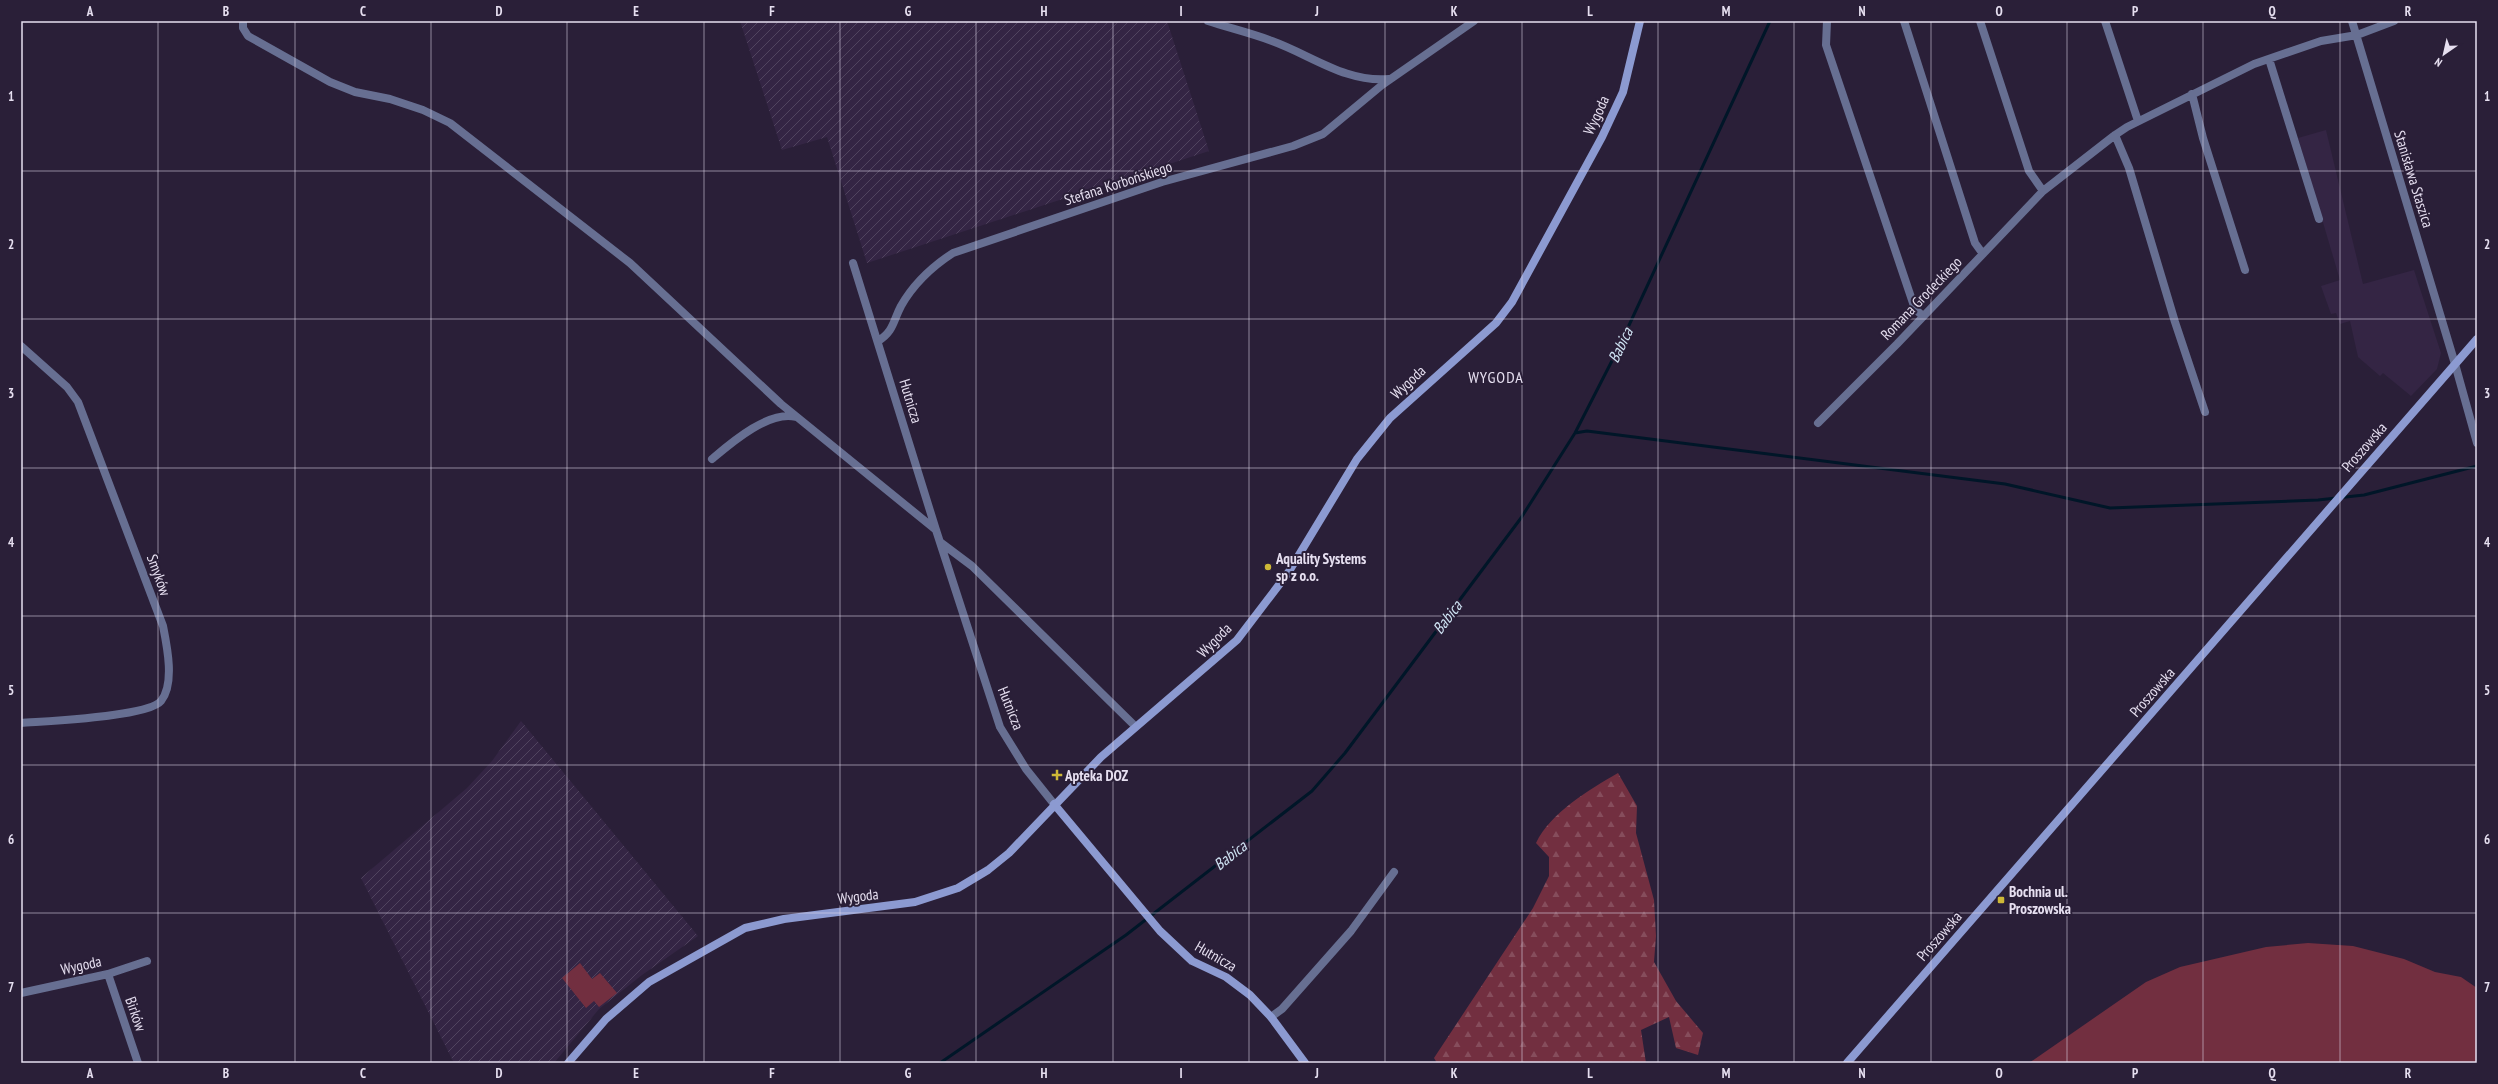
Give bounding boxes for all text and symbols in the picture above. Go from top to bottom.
text: A [86,3,94,20]
text: B [223,3,229,20]
text: C [360,3,366,20]
text: D [496,3,503,20]
text: E [633,3,639,20]
text: F [769,3,775,20]
text: G [905,3,912,20]
text: H [1041,3,1048,20]
text: I [1179,3,1183,20]
text: J [1314,3,1319,20]
text: K [1451,3,1458,20]
text: L [1587,3,1593,20]
text: M [1722,3,1731,20]
text: N [1858,3,1866,20]
text: O [1995,3,2003,20]
text: P [2132,3,2138,20]
text: Q [2268,3,2276,20]
text: R [2405,3,2412,20]
north arrow [2424,34,2464,74]
text: N [2432,55,2445,70]
text: 1 [8,88,14,105]
text: 1 [2484,88,2490,105]
street label: Wygoda [1579,92,1613,138]
street label: Stanisława Staszica [2390,128,2438,230]
street label: Stefana Korbońskiego [1062,157,1174,209]
text: 2 [8,236,14,253]
text: 2 [2484,236,2490,253]
street label: Romana Grodeckiego [1876,252,1966,344]
water label: Babica [1603,323,1638,366]
street label: Wygoda [1387,361,1429,403]
district label: WYGODA [1468,367,1524,387]
street label: Hutnicza [895,377,927,425]
text: 3 [8,385,14,402]
text: 3 [2484,385,2490,402]
street label: Proszowska [2337,418,2391,476]
text: 4 [8,534,15,551]
text: 4 [2484,534,2491,551]
place label: Aquality Systems sp z o.o. [1275,549,1366,585]
street label: Smyków [143,552,175,598]
marker: Aquality Systems sp z o.o. [1263,562,1273,572]
water label: Babica [1428,595,1467,638]
street label: Wygoda [1193,619,1235,661]
street label: Proszowska [2125,663,2179,721]
text: 5 [8,682,14,699]
text: 5 [2484,682,2490,699]
street label: Hutnicza [994,684,1028,732]
place label: Apteka DOZ [1064,766,1128,785]
marker: Apteka DOZ [1052,770,1062,780]
text: 6 [8,831,14,848]
text: 6 [2484,831,2490,848]
water label: Babica [1209,835,1252,874]
place label: Bochnia ul. Proszowska [2009,882,2071,918]
street label: Wygoda [836,884,880,908]
marker: Bochnia ul. Proszowska [1996,895,2006,905]
street label: Proszowska [1912,907,1966,965]
street label: Hutnicza [1192,937,1240,975]
street label: Wygoda [59,951,103,979]
text: 7 [8,979,14,996]
text: 7 [2484,979,2490,996]
street label: Birków [121,994,151,1034]
text: A [86,1065,94,1082]
text: B [223,1065,229,1082]
text: C [360,1065,366,1082]
text: D [496,1065,503,1082]
text: E [633,1065,639,1082]
text: F [769,1065,775,1082]
text: G [905,1065,912,1082]
text: H [1041,1065,1048,1082]
text: I [1179,1065,1183,1082]
text: J [1314,1065,1319,1082]
text: K [1451,1065,1458,1082]
text: L [1587,1065,1593,1082]
text: M [1722,1065,1731,1082]
text: N [1858,1065,1866,1082]
text: O [1995,1065,2003,1082]
text: P [2132,1065,2138,1082]
text: Q [2268,1065,2276,1082]
text: R [2405,1065,2412,1082]

